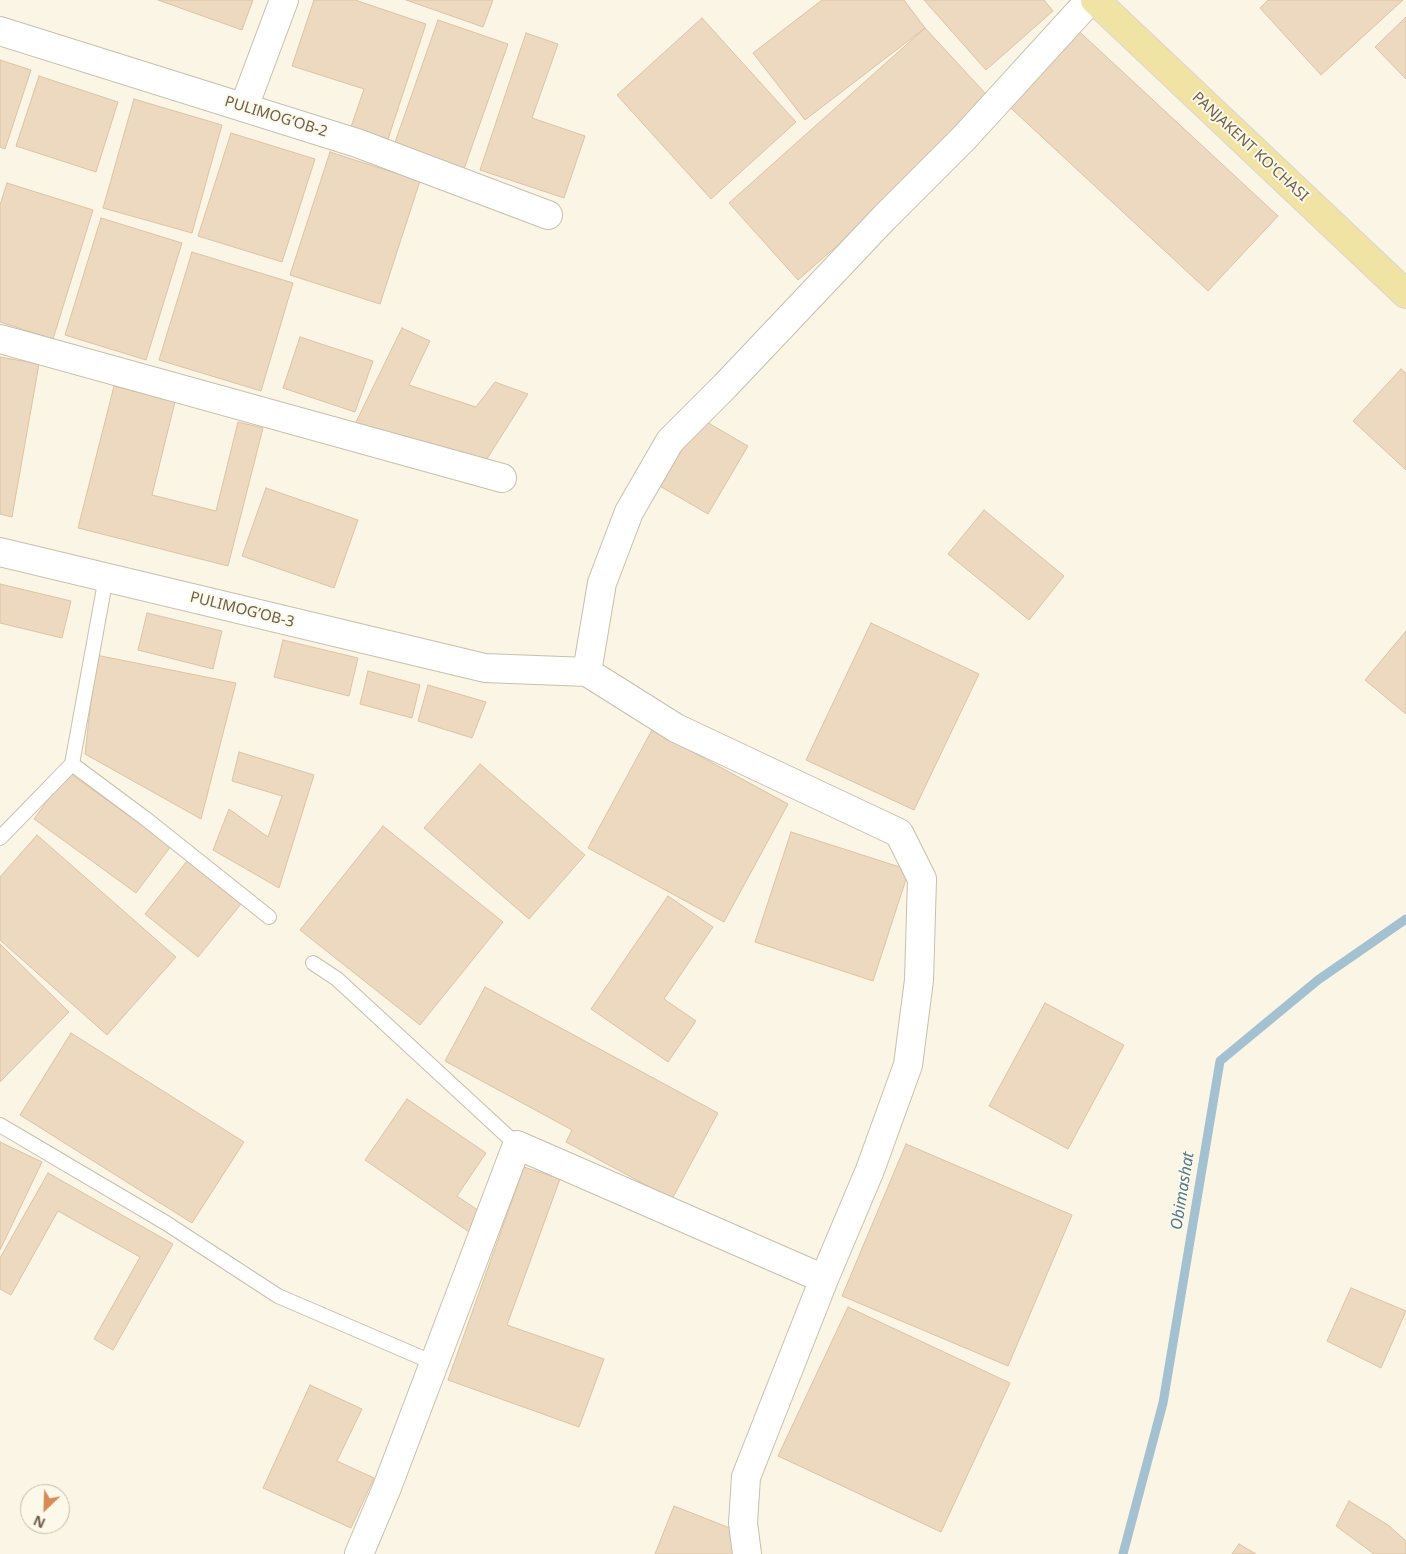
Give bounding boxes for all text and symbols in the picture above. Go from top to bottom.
street label: PANJAKENT KO'CHASI [1188,89,1312,205]
street label: PULIMOG’OB-2 [222,93,330,141]
street label: PULIMOG’OB-3 [188,588,296,632]
water label: Obimashat [1167,1151,1199,1231]
north arrow [20,1484,70,1534]
text: N [30,1511,48,1533]

